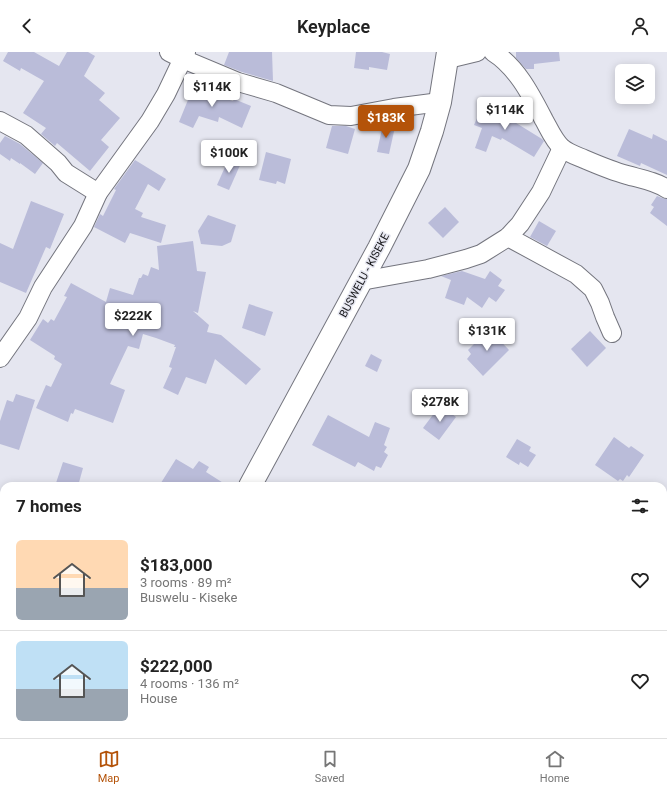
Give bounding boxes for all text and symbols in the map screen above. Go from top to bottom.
icon: back [16,15,38,37]
icon: person [629,15,651,37]
text: Keyplace [297,16,370,37]
map controls [615,64,655,104]
button: layers [615,64,655,104]
pin: $114K [184,74,240,108]
text: $114K [193,79,231,94]
pin: $114K [477,97,533,131]
text: $114K [486,102,524,117]
pin: $183K [358,105,414,139]
text: $183K [367,110,405,125]
pin: $100K [201,140,257,174]
text: $100K [210,145,248,160]
street label: BUSWELU - KISEKE [337,231,392,320]
pin: $222K [105,303,161,337]
text: $222K [114,308,152,323]
pin: $131K [459,318,515,352]
text: $131K [468,323,506,338]
pin: $278K [412,389,468,423]
text: $278K [421,394,459,409]
icon: filters [629,495,651,517]
text: 7 homes [16,496,82,516]
text: $183,000 [140,555,212,575]
icon: home [48,556,96,604]
icon: heart [629,569,651,591]
text: 3 rooms · 89 m² [140,575,232,590]
text: Buswelu - Kiseke [140,590,237,605]
text: $222,000 [140,656,212,676]
icon: home [48,657,96,705]
icon: heart [629,670,651,692]
text: 4 rooms · 136 m² [140,676,239,691]
text: House [140,691,177,706]
tab: Map [98,748,120,785]
tab: Saved [315,748,345,785]
tab: Home [540,748,569,785]

